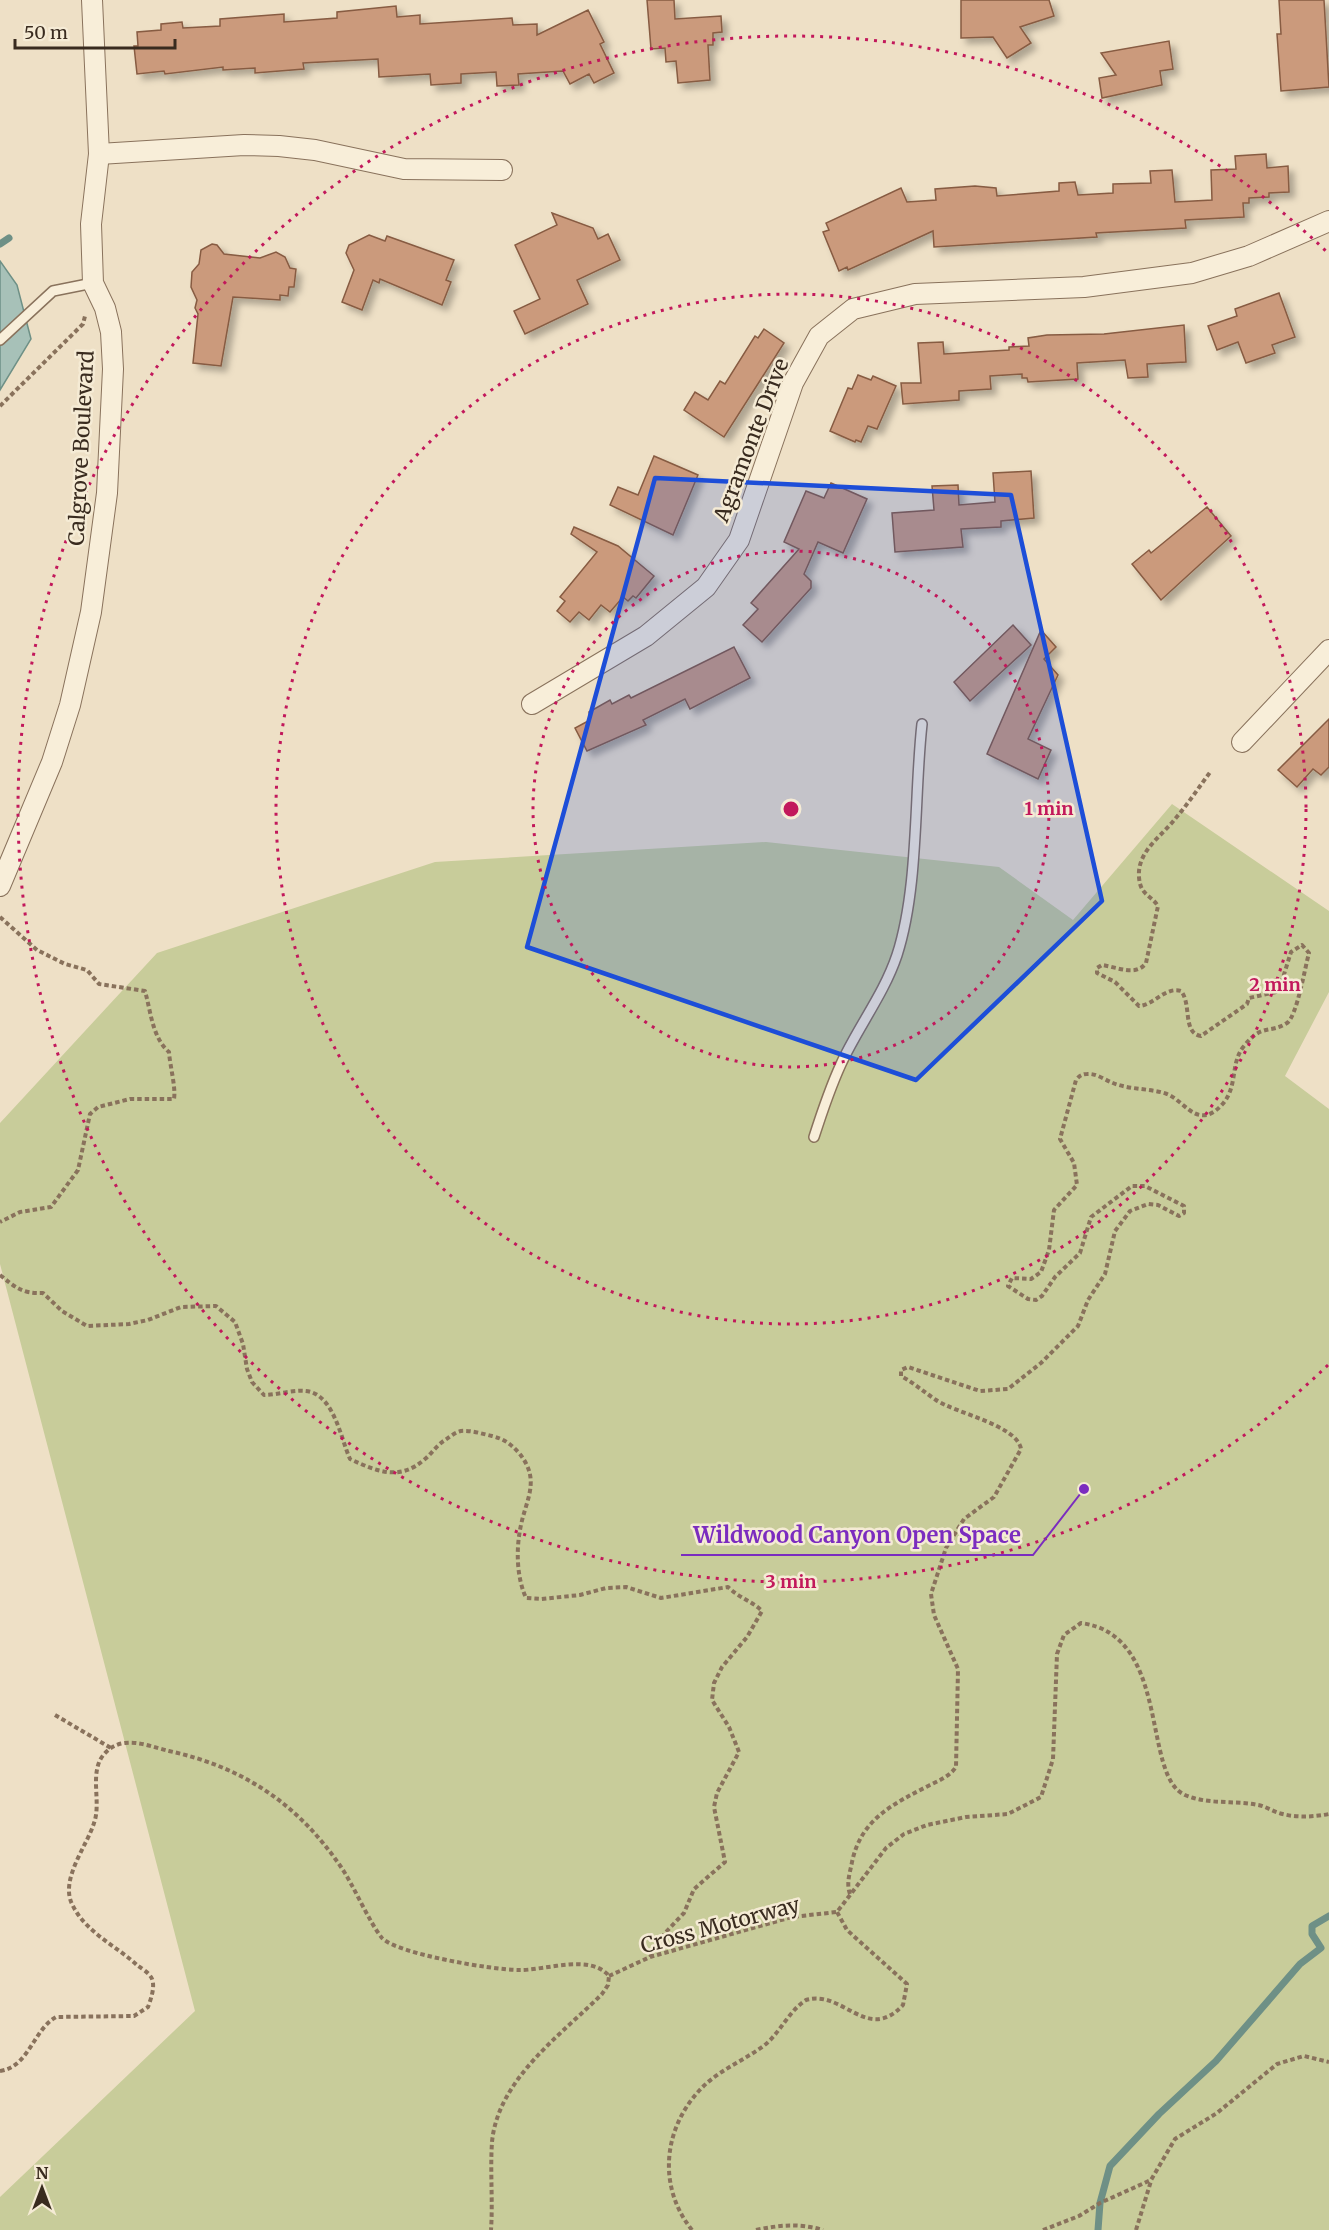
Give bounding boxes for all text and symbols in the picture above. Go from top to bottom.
scale bar [15,12,176,50]
text: 50 m [24,21,68,44]
street label: Calgrove Boulevard [62,349,100,546]
street label: Agramonte Drive [707,354,795,527]
text: 1 min [1024,797,1074,820]
centre of rings [781,799,801,819]
text: 2 min [1249,973,1301,996]
callout: Wildwood Canyon Open Space [681,1515,1033,1555]
text: Wildwood Canyon Open Space [692,1521,1021,1549]
text: 3 min [766,1570,816,1593]
street label: Cross Motorway [637,1891,803,1959]
north arrow [12,2158,72,2218]
text: N [36,2163,49,2183]

